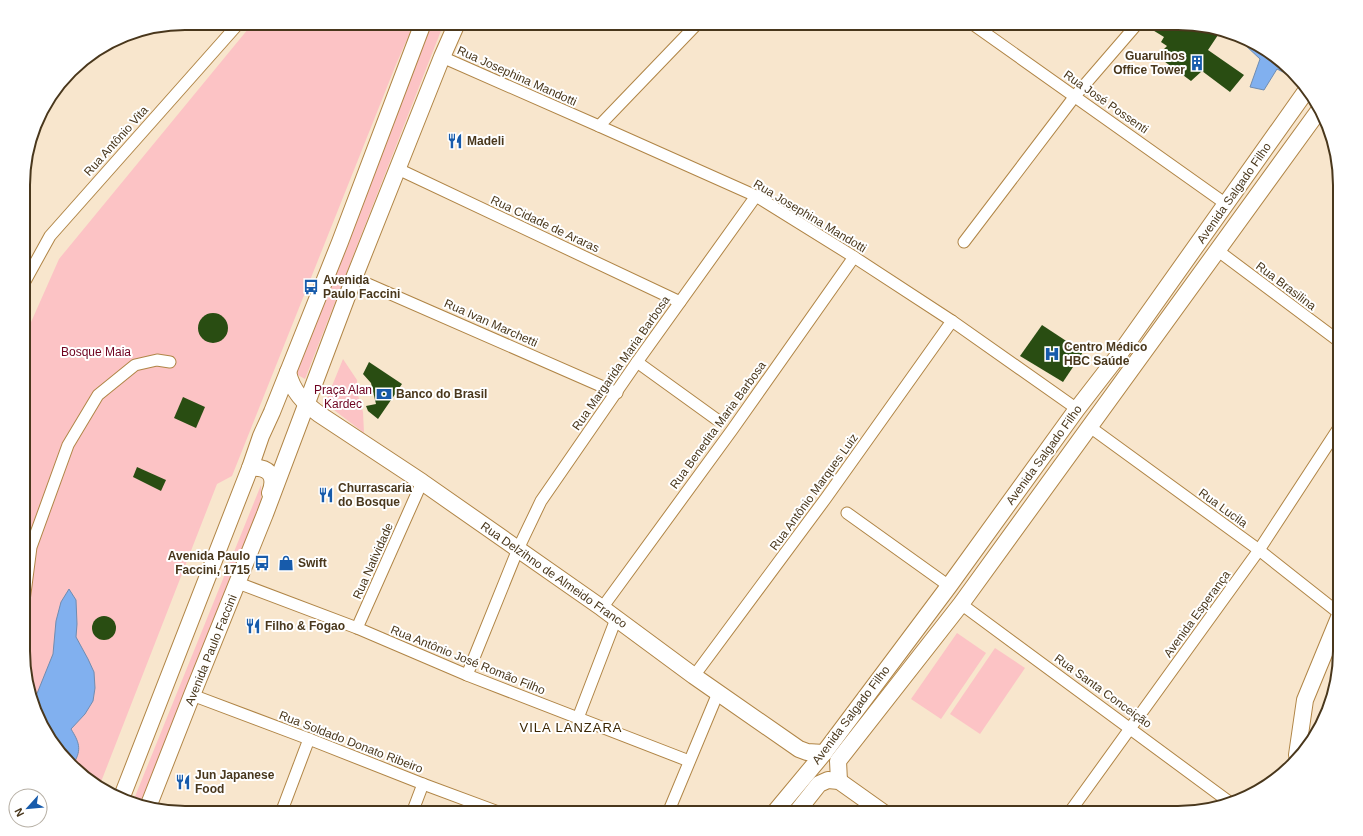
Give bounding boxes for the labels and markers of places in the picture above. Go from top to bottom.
place label: Guarulhos Office Tower [1113,49,1185,77]
building icon: Guarulhos Office Tower [1188,54,1206,72]
restaurant icon: Madeli [446,132,464,150]
place label: Madeli [467,134,504,148]
place label: Avenida Paulo Faccini [323,273,400,301]
bus stop icon: Avenida Paulo Faccini [302,278,320,296]
place label: Centro Médico HBC Saúde [1064,340,1147,368]
hospital icon: Centro Médico HBC Saúde [1043,345,1061,363]
bank icon: Banco do Brasil [375,385,393,403]
place label: Banco do Brasil [396,387,487,401]
place label: Churrascaria do Bosque [338,481,412,509]
restaurant icon: Churrascaria do Bosque [317,486,335,504]
place label: Avenida Paulo Faccini, 1715 [168,549,250,577]
bus stop icon: Avenida Paulo Faccini, 1715 [253,554,271,572]
shop icon: Swift [277,554,295,572]
place label: Swift [298,556,327,570]
restaurant icon: Filho & Fogao [244,617,262,635]
place label: Filho & Fogao [265,619,345,633]
place label: Jun Japanese Food [195,768,275,796]
restaurant icon: Jun Japanese Food [174,773,192,791]

